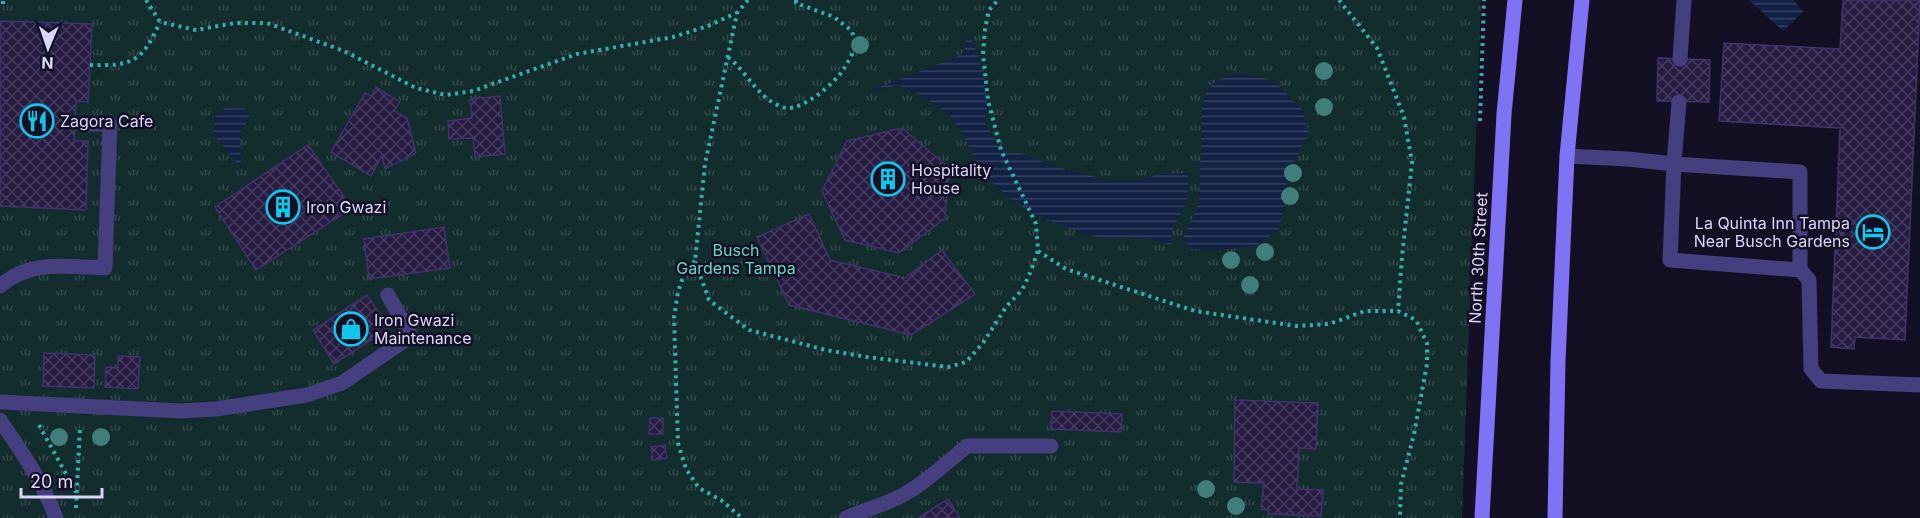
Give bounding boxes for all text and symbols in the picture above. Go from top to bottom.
north arrow [18,18,78,78]
text: N [41,53,54,73]
restaurant icon: Zagora Cafe [19,103,55,139]
place label: Zagora Cafe [60,111,153,131]
place label: Hospitality House [911,160,991,198]
building icon: Hospitality House [870,161,906,197]
building icon: Iron Gwazi [265,189,301,225]
street label: North 30th Street [1465,192,1491,324]
place label: Iron Gwazi [306,197,386,217]
place label: La Quinta Inn Tampa Near Busch Gardens [1694,213,1850,251]
hotel icon: La Quinta Inn Tampa Near Busch Gardens [1855,214,1891,250]
park label: Busch Gardens Tampa [676,240,796,278]
place label: Iron Gwazi Maintenance [374,310,472,348]
shop icon: Iron Gwazi Maintenance [333,311,369,347]
scale bar [21,461,102,499]
text: 20 m [30,471,73,492]

